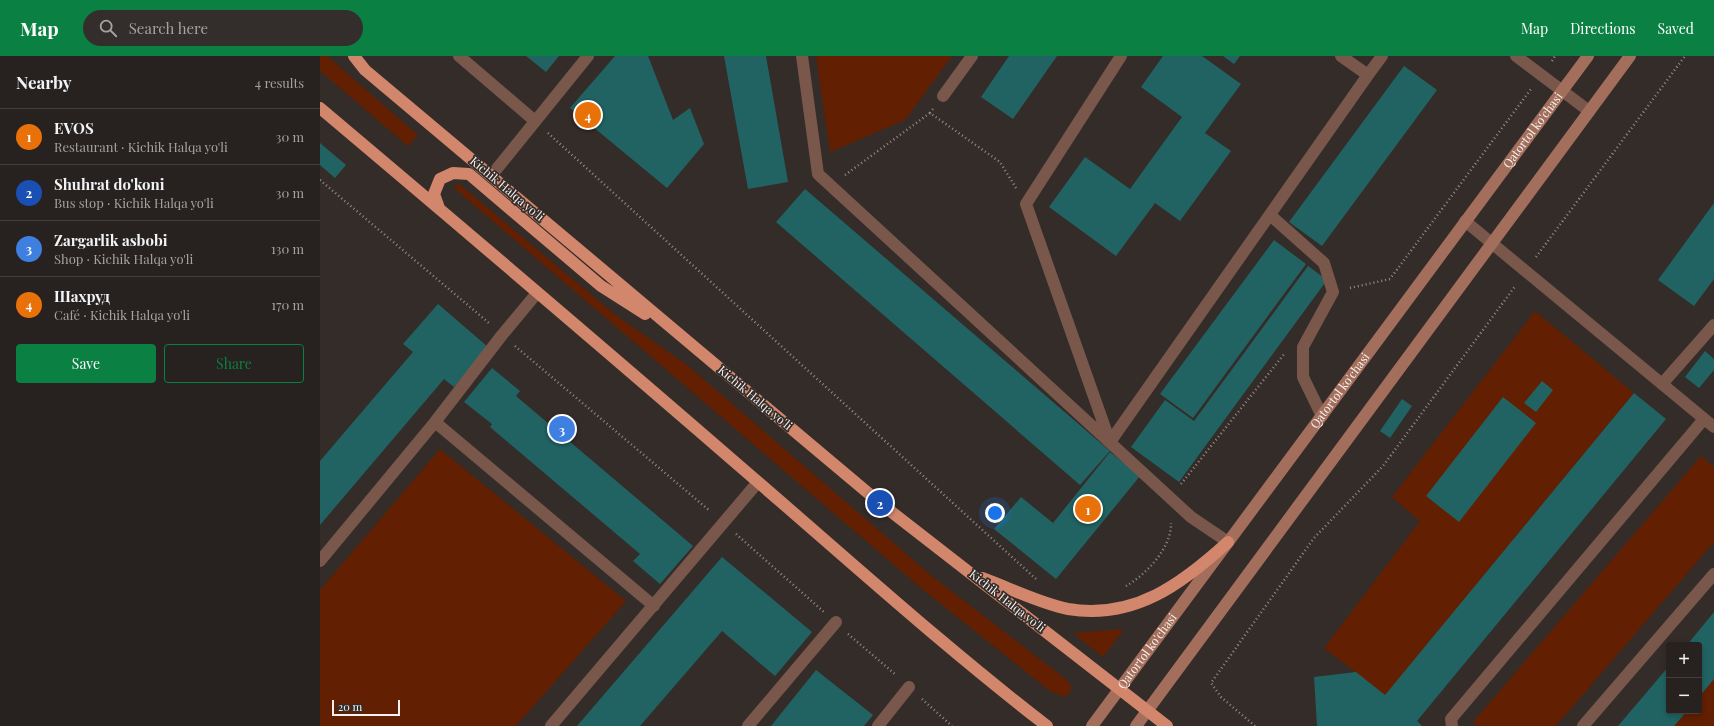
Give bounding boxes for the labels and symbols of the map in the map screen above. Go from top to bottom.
street label: Qatortol ko'chasi [1499,88,1566,171]
pin: 4 [575,100,601,130]
street label: Kichik Halqa yo'li [467,152,549,224]
street label: Qatortol ko'chasi [1306,349,1373,431]
street label: Kichik Halqa yo'li [715,361,797,433]
pin: 3 [549,414,575,444]
pin: 2 [867,488,893,518]
pin: 1 [1075,494,1101,524]
your location [985,503,1005,523]
street label: Kichik Halqa yo'li [966,565,1049,635]
street label: Qatortol ko'chasi [1113,609,1180,692]
scale bar [332,698,400,717]

